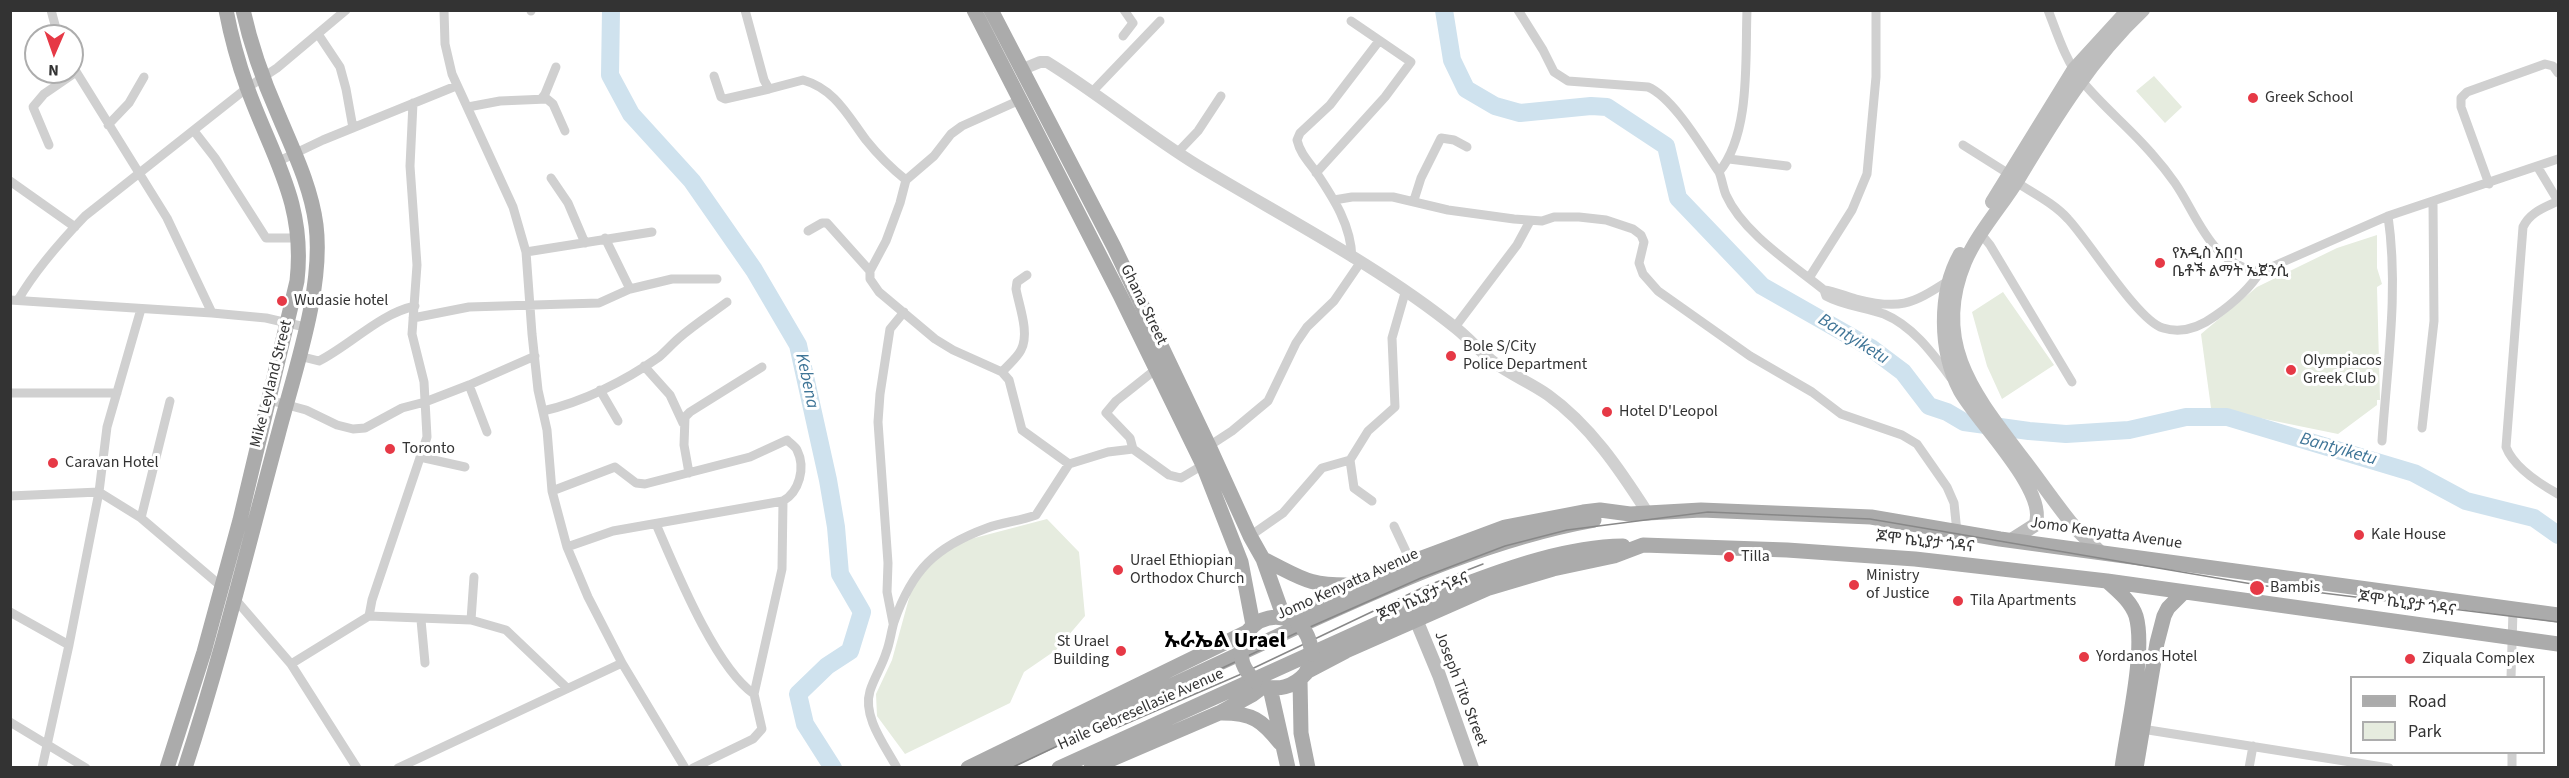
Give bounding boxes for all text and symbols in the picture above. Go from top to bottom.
north arrow [24,24,84,84]
text: N [48,59,59,81]
place label: Greek School [2265,88,2353,108]
marker: Greek School [2246,91,2260,105]
place label: የአዲስ አበባ ቤቶች ልማት ኤጀንሲ [2172,244,2288,282]
marker: የአዲስ አበባ ቤቶች ልማት ኤጀንሲ [2153,256,2167,270]
street label: Ghana Street [1115,262,1171,348]
place label: Wudasie hotel [294,291,388,311]
marker: Wudasie hotel [275,294,289,308]
water label: Bantyiketu [1814,310,1892,370]
street label: Mike Leyland Street [247,318,297,450]
place label: Bole S/City Police Department [1463,337,1587,375]
marker: Bole S/City Police Department [1444,349,1458,363]
water label: Kebena [790,351,822,411]
place label: Olympiacos Greek Club [2303,351,2382,389]
marker: Olympiacos Greek Club [2284,363,2298,377]
place label: Hotel D'Leopol [1619,402,1718,422]
marker: Hotel D'Leopol [1600,405,1614,419]
water label: Bantyiketu [2297,429,2379,471]
place label: Toronto [402,439,455,459]
marker: Toronto [383,442,397,456]
place label: Caravan Hotel [65,453,159,473]
marker: Caravan Hotel [46,456,60,470]
street label: Jomo Kenyatta Avenue [2029,514,2183,554]
place label: Kale House [2371,525,2446,545]
street label: ጆሞ ኬኒያታ ጎዳና [1875,528,1975,558]
marker: Kale House [2352,528,2366,542]
street label: Jomo Kenyatta Avenue [1274,545,1422,625]
place label: Tilla [1741,547,1770,567]
marker: Tilla [1722,550,1736,564]
place label: Urael Ethiopian Orthodox Church [1130,551,1245,589]
marker: Urael Ethiopian Orthodox Church [1111,563,1125,577]
place label: Ministry of Justice [1866,566,1929,604]
street label: ጆሞ ኬኒያታ ጎዳና [1375,569,1473,627]
marker: Ministry of Justice [1847,578,1861,592]
place label: Bambis [2270,578,2320,598]
marker: Bambis [2248,579,2266,597]
street label: ጆሞ ኬኒያታ ጎዳና [2357,589,2457,621]
place label: Tila Apartments [1970,591,2076,611]
marker: Tila Apartments [1951,594,1965,608]
district label: ኡራኤል Urael [1164,629,1286,655]
street label: Joseph Tito Street [1429,629,1491,749]
place label: St Urael Building [1053,632,1109,670]
marker: St Urael Building [1114,644,1128,658]
place label: Yordanos Hotel [2096,647,2197,667]
place label: Ziquala Complex [2422,649,2535,669]
marker: Yordanos Hotel [2077,650,2091,664]
marker: Ziquala Complex [2403,652,2417,666]
street label: Haile Gebresellasie Avenue [1055,665,1227,755]
legend [2350,676,2545,754]
text: Road [2408,689,2447,714]
text: Park [2408,719,2442,744]

